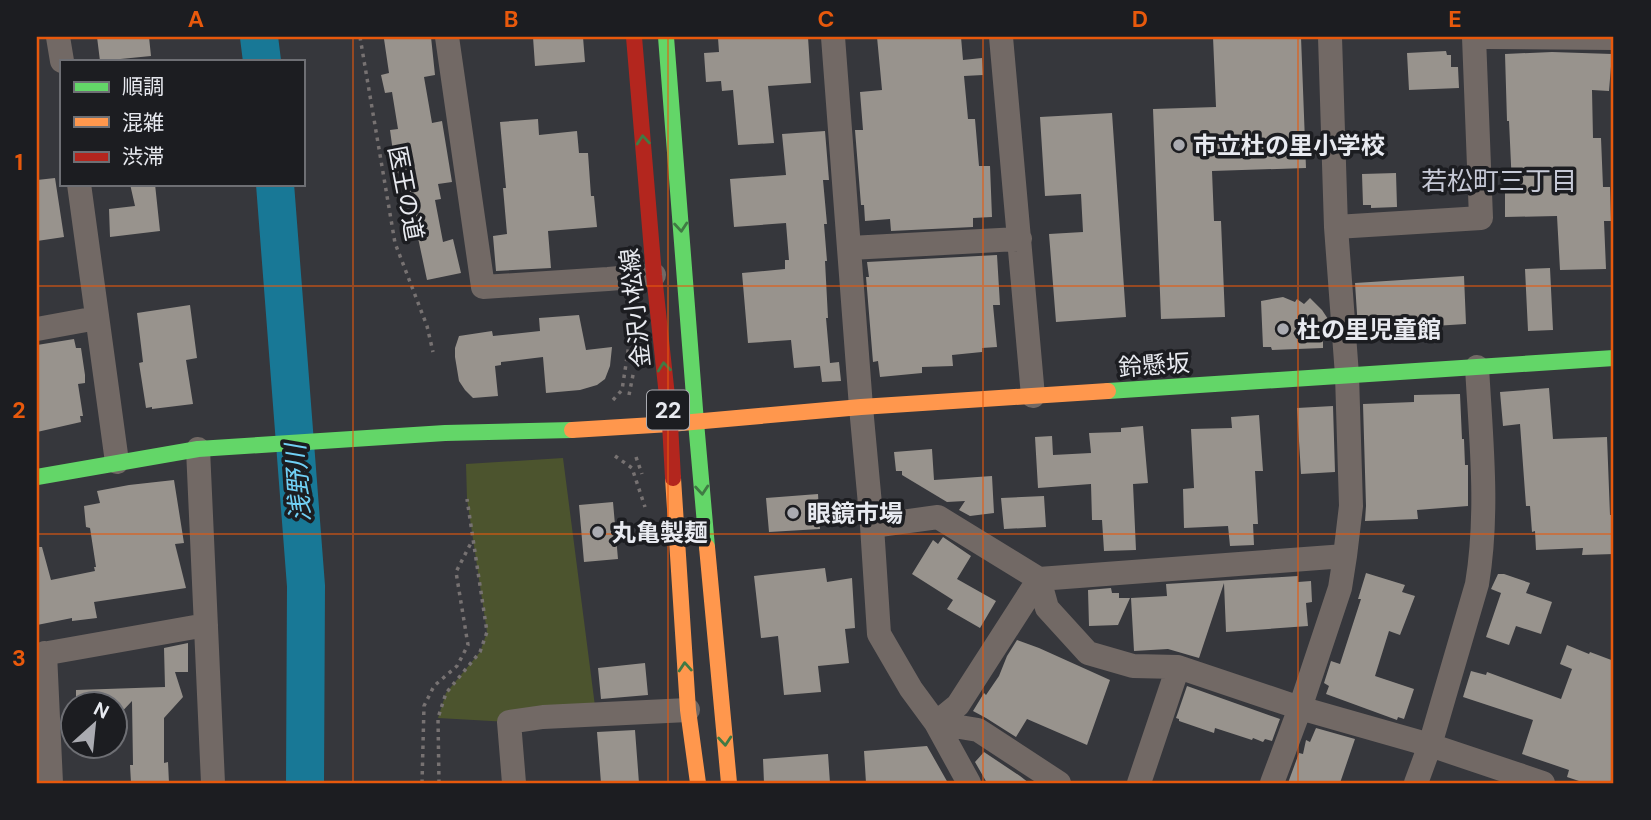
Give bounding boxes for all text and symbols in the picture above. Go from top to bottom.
text: A [188,4,204,34]
text: B [504,4,518,34]
text: C [818,4,834,34]
text: D [1132,4,1148,34]
text: E [1448,4,1462,34]
legend [60,60,304,186]
text: 順調 [122,73,164,101]
text: 混雑 [122,109,164,137]
place label: 市立杜の里小学校 [1193,130,1385,161]
one-way arrow [636,134,651,145]
marker: 市立杜の里小学校 [1171,137,1187,153]
text: 渋滞 [122,143,164,171]
street label: 医王の道 [382,143,430,243]
text: 1 [15,147,23,177]
district label: 若松町三丁目 [1421,164,1577,198]
one-way arrow [673,222,688,233]
street label: 金沢小松線 [613,247,657,369]
place label: 杜の里児童館 [1297,314,1441,345]
marker: 杜の里児童館 [1275,321,1291,337]
street label: 鈴懸坂 [1117,347,1191,383]
one-way arrow [656,361,671,372]
road number: 22 [647,390,689,430]
text: 2 [12,395,26,425]
water label: 浅野川 [278,440,318,523]
one-way arrow [695,484,710,496]
place label: 眼鏡市場 [807,498,903,529]
marker: 眼鏡市場 [785,505,801,521]
place label: 丸亀製麺 [612,517,708,548]
marker: 丸亀製麺 [590,524,606,540]
text: 3 [12,643,26,673]
one-way arrow [678,661,693,672]
north arrow [60,690,130,760]
text: N [90,696,113,725]
one-way arrow [717,736,732,747]

